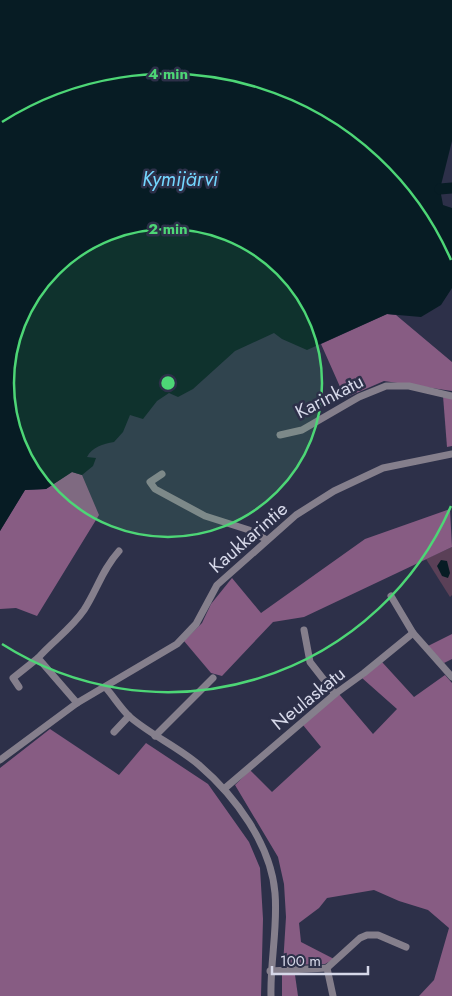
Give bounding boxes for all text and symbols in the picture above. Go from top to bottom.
text: 4 min [148,63,188,85]
water label: Kymijärvi [142,165,219,194]
text: 2 min [148,218,188,240]
street label: Karinkatu [290,368,368,425]
centre of rings [159,374,177,392]
street label: Kaukkarintie [203,495,294,579]
street label: Neulaskatu [266,660,351,736]
scale bar [272,944,368,976]
text: 100 m [280,950,321,972]

